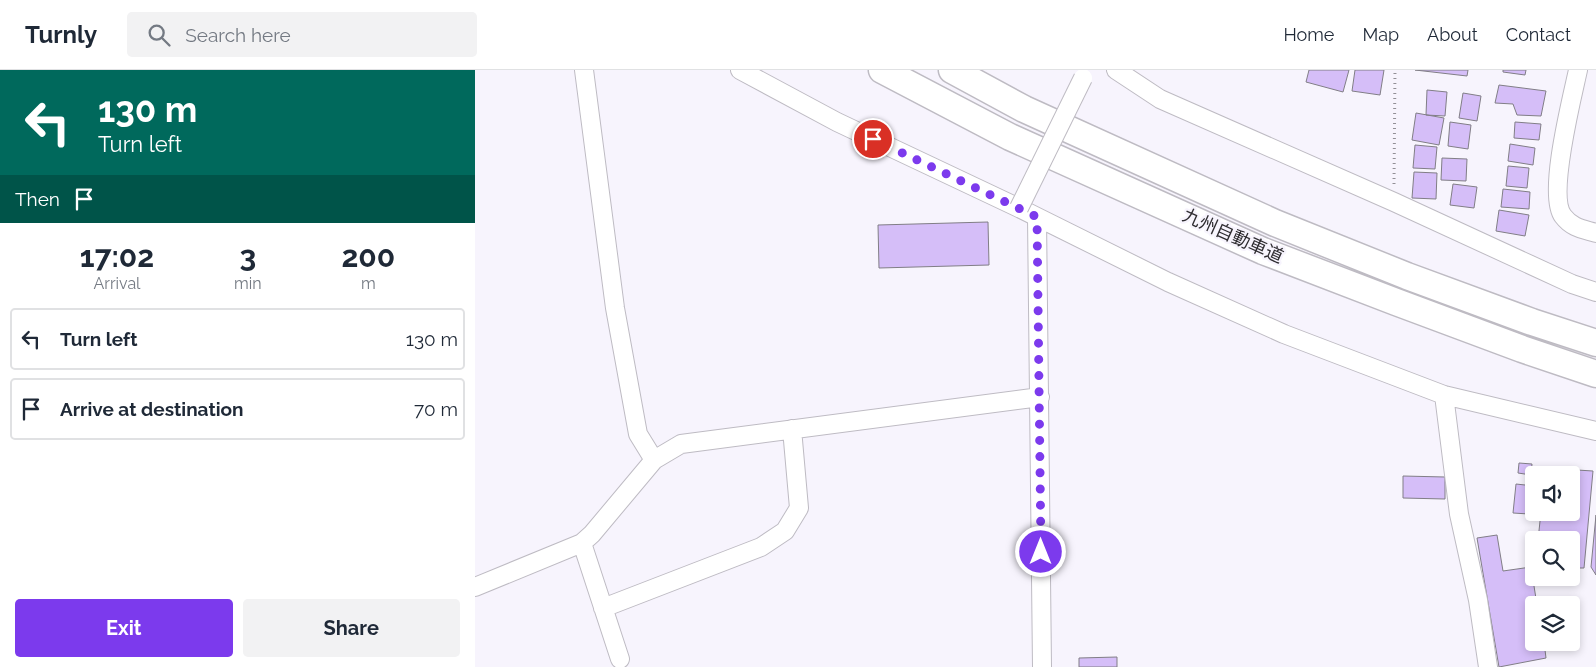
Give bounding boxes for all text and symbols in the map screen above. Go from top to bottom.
search box [127,12,477,57]
text: Turnly [25,20,97,49]
icon: search [145,21,173,49]
text: Search here [185,24,291,46]
text: Home [1283,24,1334,45]
text: Map [1362,24,1399,45]
text: About [1427,24,1478,45]
text: Contact [1506,24,1571,45]
text: 130 m [98,89,197,130]
icon: left [15,90,80,155]
pin [852,118,894,160]
icon: arrive [859,125,887,153]
text: Turn left [98,131,182,157]
icon: arrive [70,185,98,213]
text: Then [15,188,60,210]
street label: 九州自動車道 [1180,204,1287,267]
text: 17:02 [80,239,154,274]
text: 3 [239,239,256,274]
text: 200 [341,239,395,274]
text: Arrival [94,274,140,293]
text: min [234,274,262,293]
text: m [361,274,376,293]
icon: left [17,325,45,353]
text: Turn left [60,328,137,350]
text: 130 m [406,328,458,350]
icon: arrive [17,395,45,423]
text: Arrive at destination [60,398,244,420]
text: 70 m [414,398,458,420]
map controls [1525,466,1580,651]
button: sound [1525,466,1580,521]
position arrow [1014,525,1066,577]
button: search [1525,531,1580,586]
button: layers [1525,596,1580,651]
button: Exit [15,599,233,657]
button: Share [243,599,460,657]

